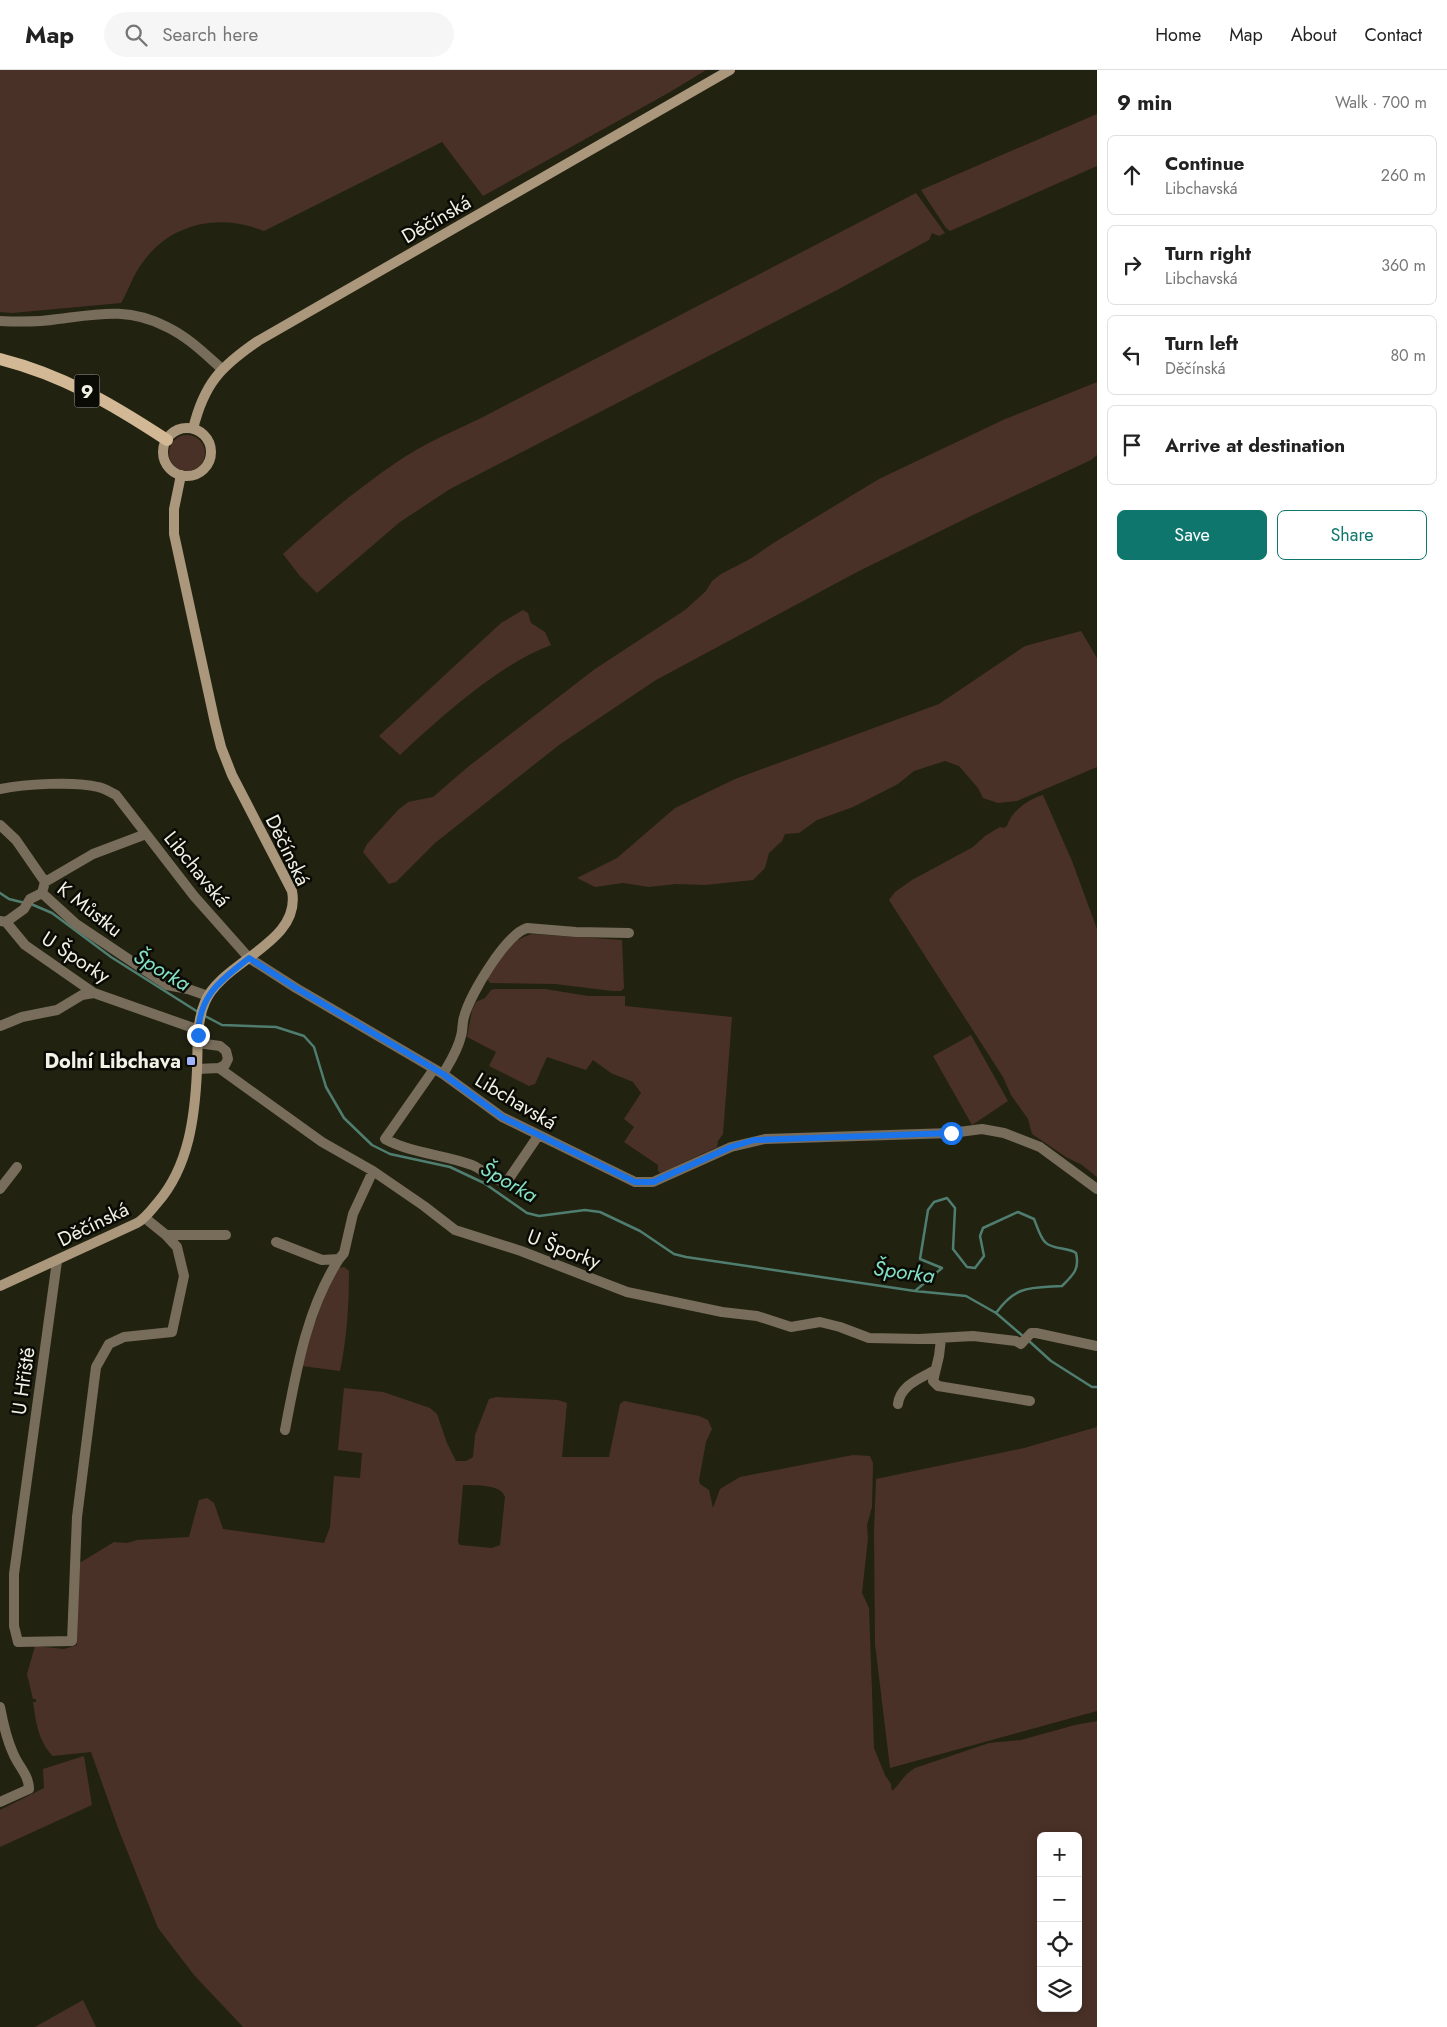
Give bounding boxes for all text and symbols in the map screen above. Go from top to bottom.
search box [104,12,454,57]
text: Map [25,17,74,52]
icon: search [122,21,150,49]
text: Search here [162,21,258,48]
text: Home [1155,22,1201,48]
text: Map [1229,22,1263,48]
text: About [1291,22,1336,48]
text: Contact [1364,22,1422,48]
text: 9 min [1117,88,1172,118]
text: Walk · 700 m [1335,91,1427,114]
text: Continue [1165,150,1244,177]
icon: ahead [1118,161,1146,189]
text: 260 m [1381,164,1426,187]
text: Libchavská [1165,177,1237,200]
street label: Děčínská [396,188,476,251]
text: Turn right [1165,240,1251,267]
icon: right [1118,251,1146,279]
text: 360 m [1381,254,1426,277]
text: Libchavská [1165,267,1237,290]
text: Turn left [1165,330,1238,357]
icon: left [1118,341,1146,369]
text: 80 m [1390,344,1426,367]
text: Děčínská [1165,357,1226,380]
road number: 9 [74,374,100,408]
icon: arrive [1118,431,1146,459]
text: Arrive at destination [1165,432,1345,459]
button: Save [1117,510,1267,560]
button: Share [1277,510,1427,560]
street label: Děčínská [258,810,317,891]
street label: Libchavská [157,825,236,914]
street label: K Můstku [51,875,129,944]
street label: U Šporky [36,924,116,991]
water label: Šporka [128,941,196,999]
route end [187,1024,210,1047]
place label: Dolní Libchava [44,1047,181,1076]
marker: Dolní Libchava [185,1055,197,1067]
street label: Libchavská [469,1066,562,1137]
route start [940,1122,963,1145]
water label: Šporka [475,1154,543,1211]
street label: Děčínská [53,1195,134,1254]
street label: U Šporky [523,1222,605,1277]
water label: Šporka [871,1253,937,1291]
street label: U Hřiště [4,1345,43,1417]
map controls [1037,1832,1082,2012]
button: + [1037,1832,1082,1877]
button: − [1037,1877,1082,1922]
button: locate [1037,1922,1082,1967]
button: layers [1037,1967,1082,2012]

